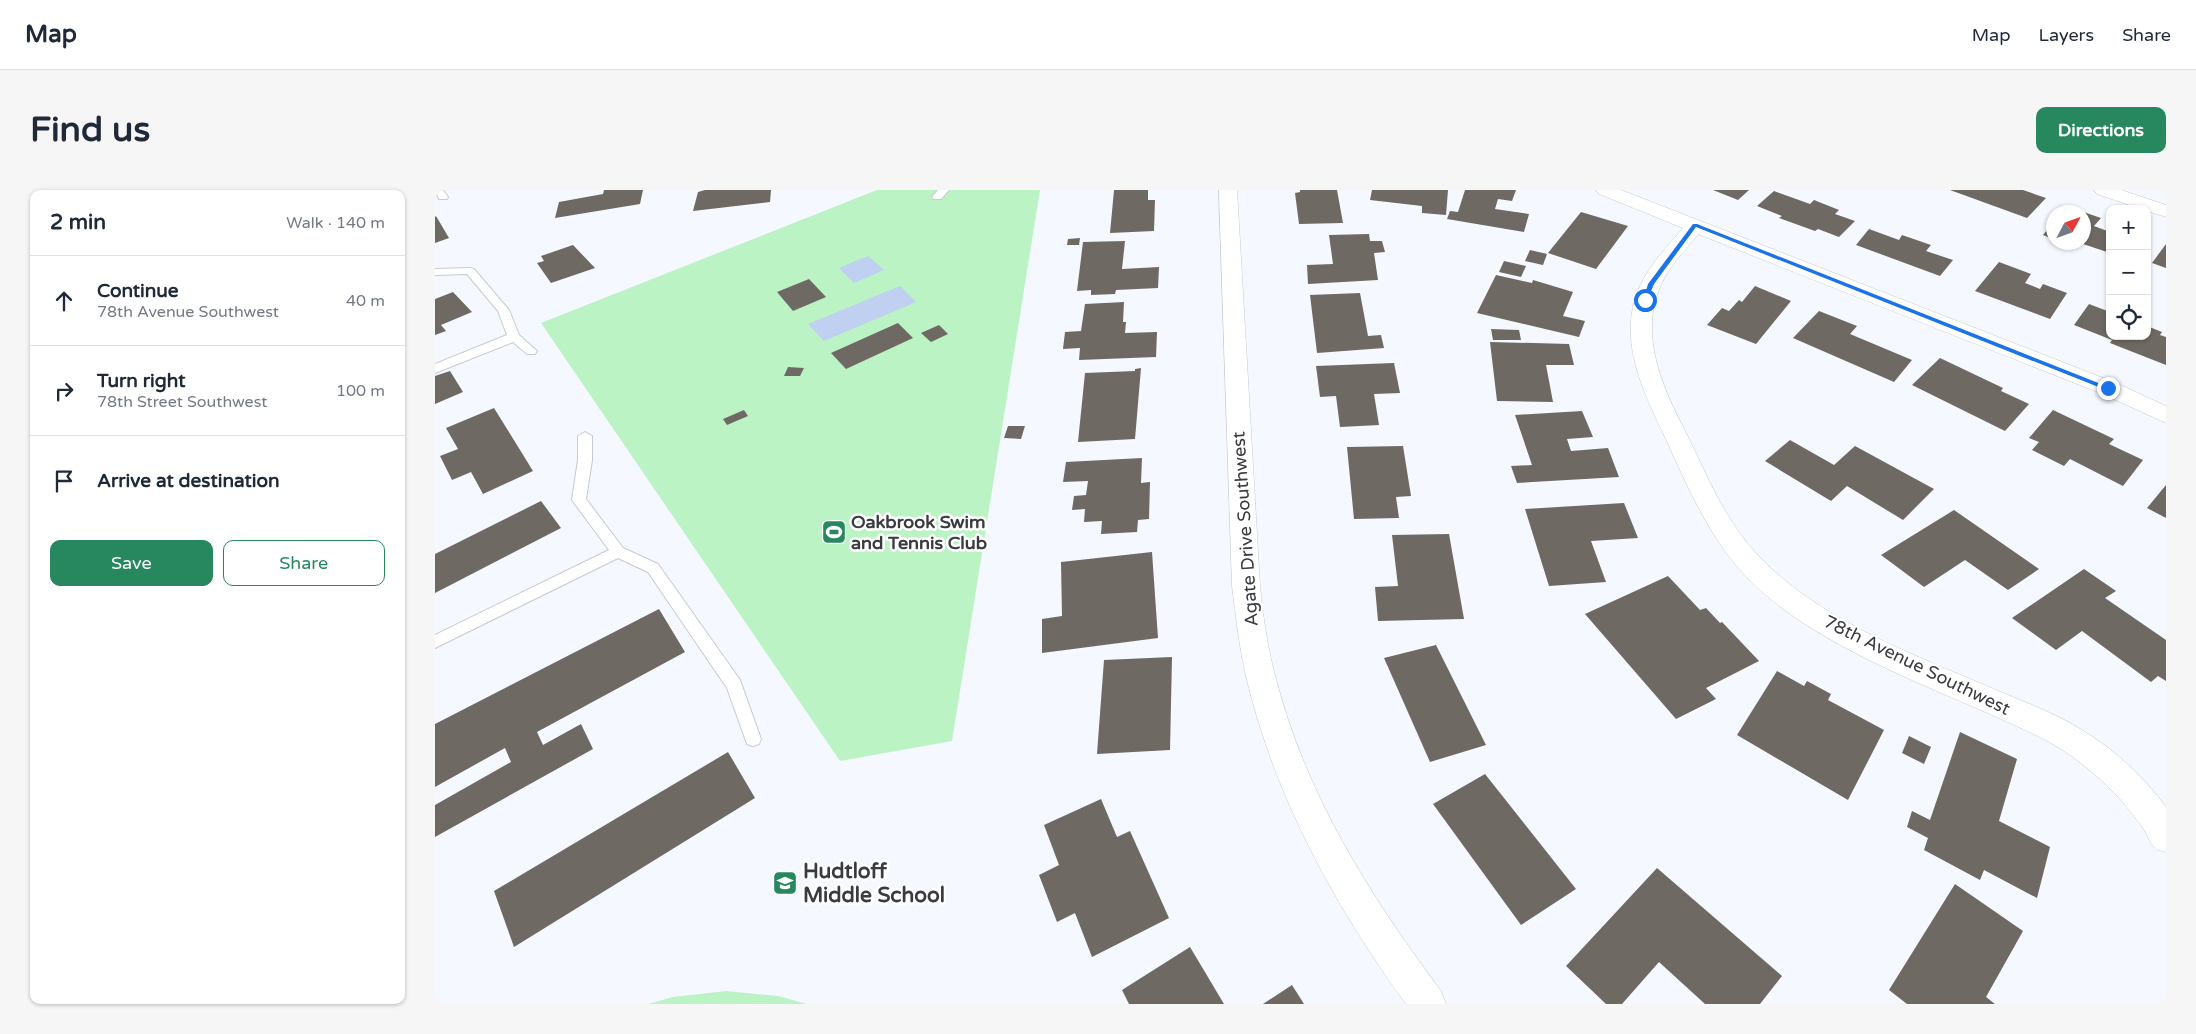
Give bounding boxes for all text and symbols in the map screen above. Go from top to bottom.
text: Map [25,20,77,49]
text: Map [1972,24,2011,46]
text: Layers [2039,24,2094,46]
text: Share [2122,24,2171,46]
button: Directions [2036,107,2166,153]
text: Find us [30,109,150,151]
north arrow [2046,205,2091,250]
map controls [2106,205,2151,340]
button: + [2106,205,2151,250]
text: 2 min [50,210,106,235]
text: Walk · 140 m [286,213,385,233]
button: − [2106,250,2151,295]
text: Continue [97,280,179,302]
icon: ahead [50,287,78,315]
route start [1634,289,1657,312]
text: 40 m [346,291,385,311]
button: locate [2106,295,2151,340]
text: 78th Avenue Southwest [97,302,279,322]
text: Turn right [97,370,185,392]
icon: right [50,377,78,405]
route end [2097,377,2120,400]
text: 100 m [336,381,385,401]
text: 78th Street Southwest [97,392,267,412]
street label: Agate Drive Southwest [1227,431,1263,627]
icon: arrive [50,467,78,495]
text: Arrive at destination [97,470,280,492]
place label: Oakbrook Swim and Tennis Club [851,511,987,554]
sports icon: Oakbrook Swim and Tennis Club [821,519,847,545]
button: Save [50,540,213,586]
button: Share [223,540,385,586]
street label: 78th Avenue Southwest [1820,610,2014,720]
place label: Hudtloff Middle School [803,859,945,908]
school or university icon: Hudtloff Middle School [772,870,798,896]

